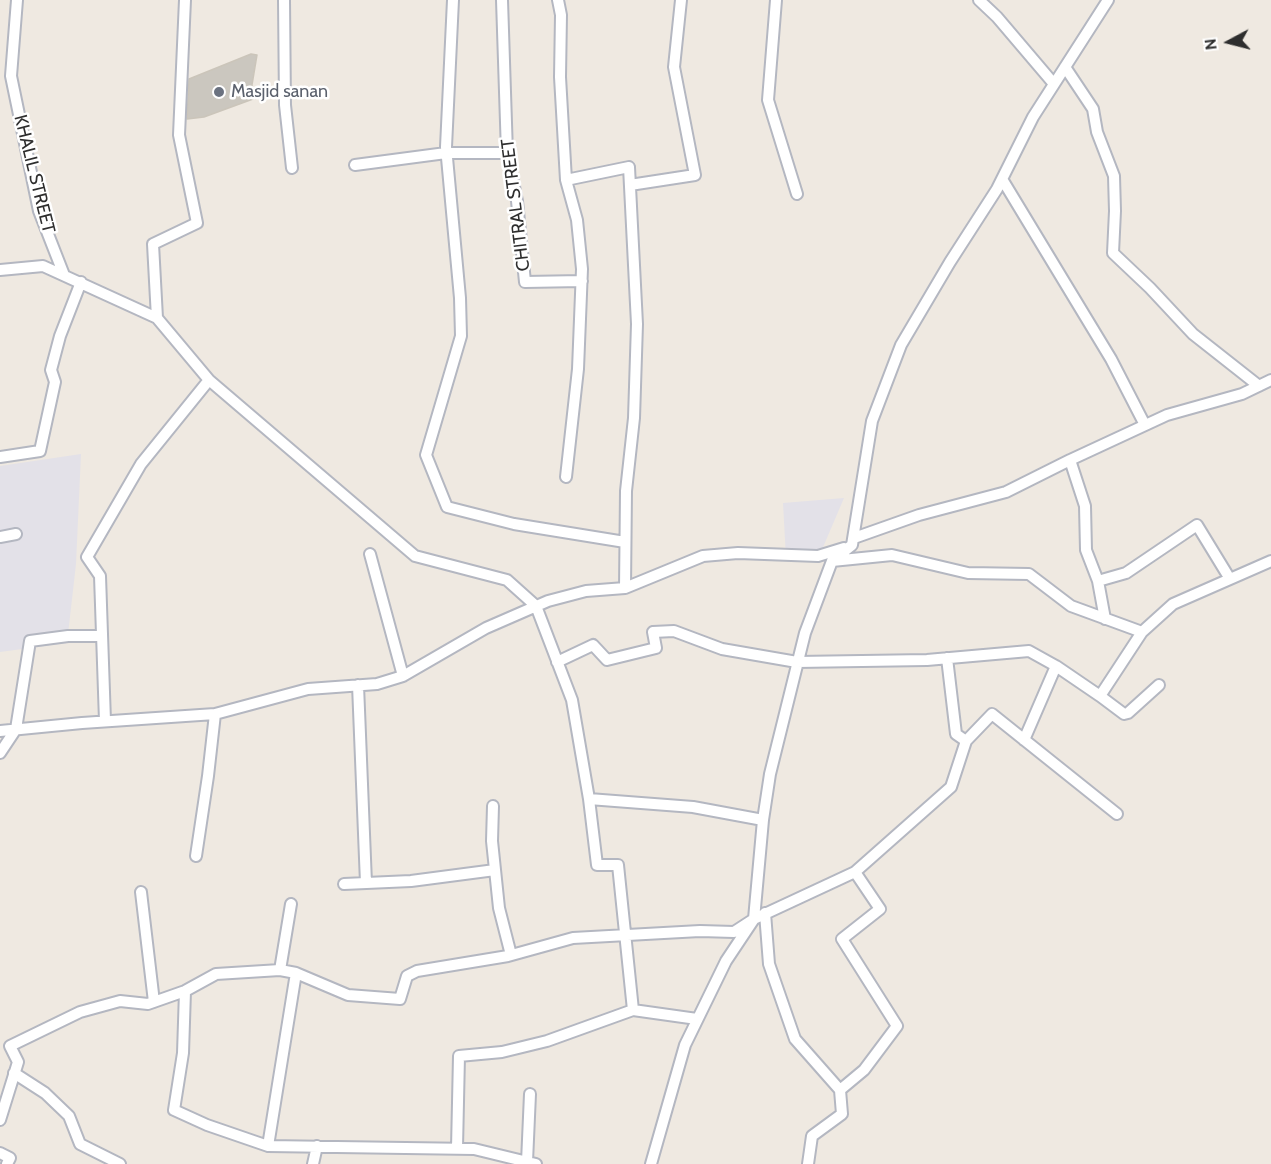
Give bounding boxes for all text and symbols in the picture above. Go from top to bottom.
north arrow [1199,12,1259,72]
text: N [1201,37,1221,51]
place label: Masjid sanan [231,81,328,103]
marker: Masjid sanan [212,85,226,99]
street label: KHALIL STREET [9,113,59,235]
street label: CHITRAL STREET [497,137,535,273]

